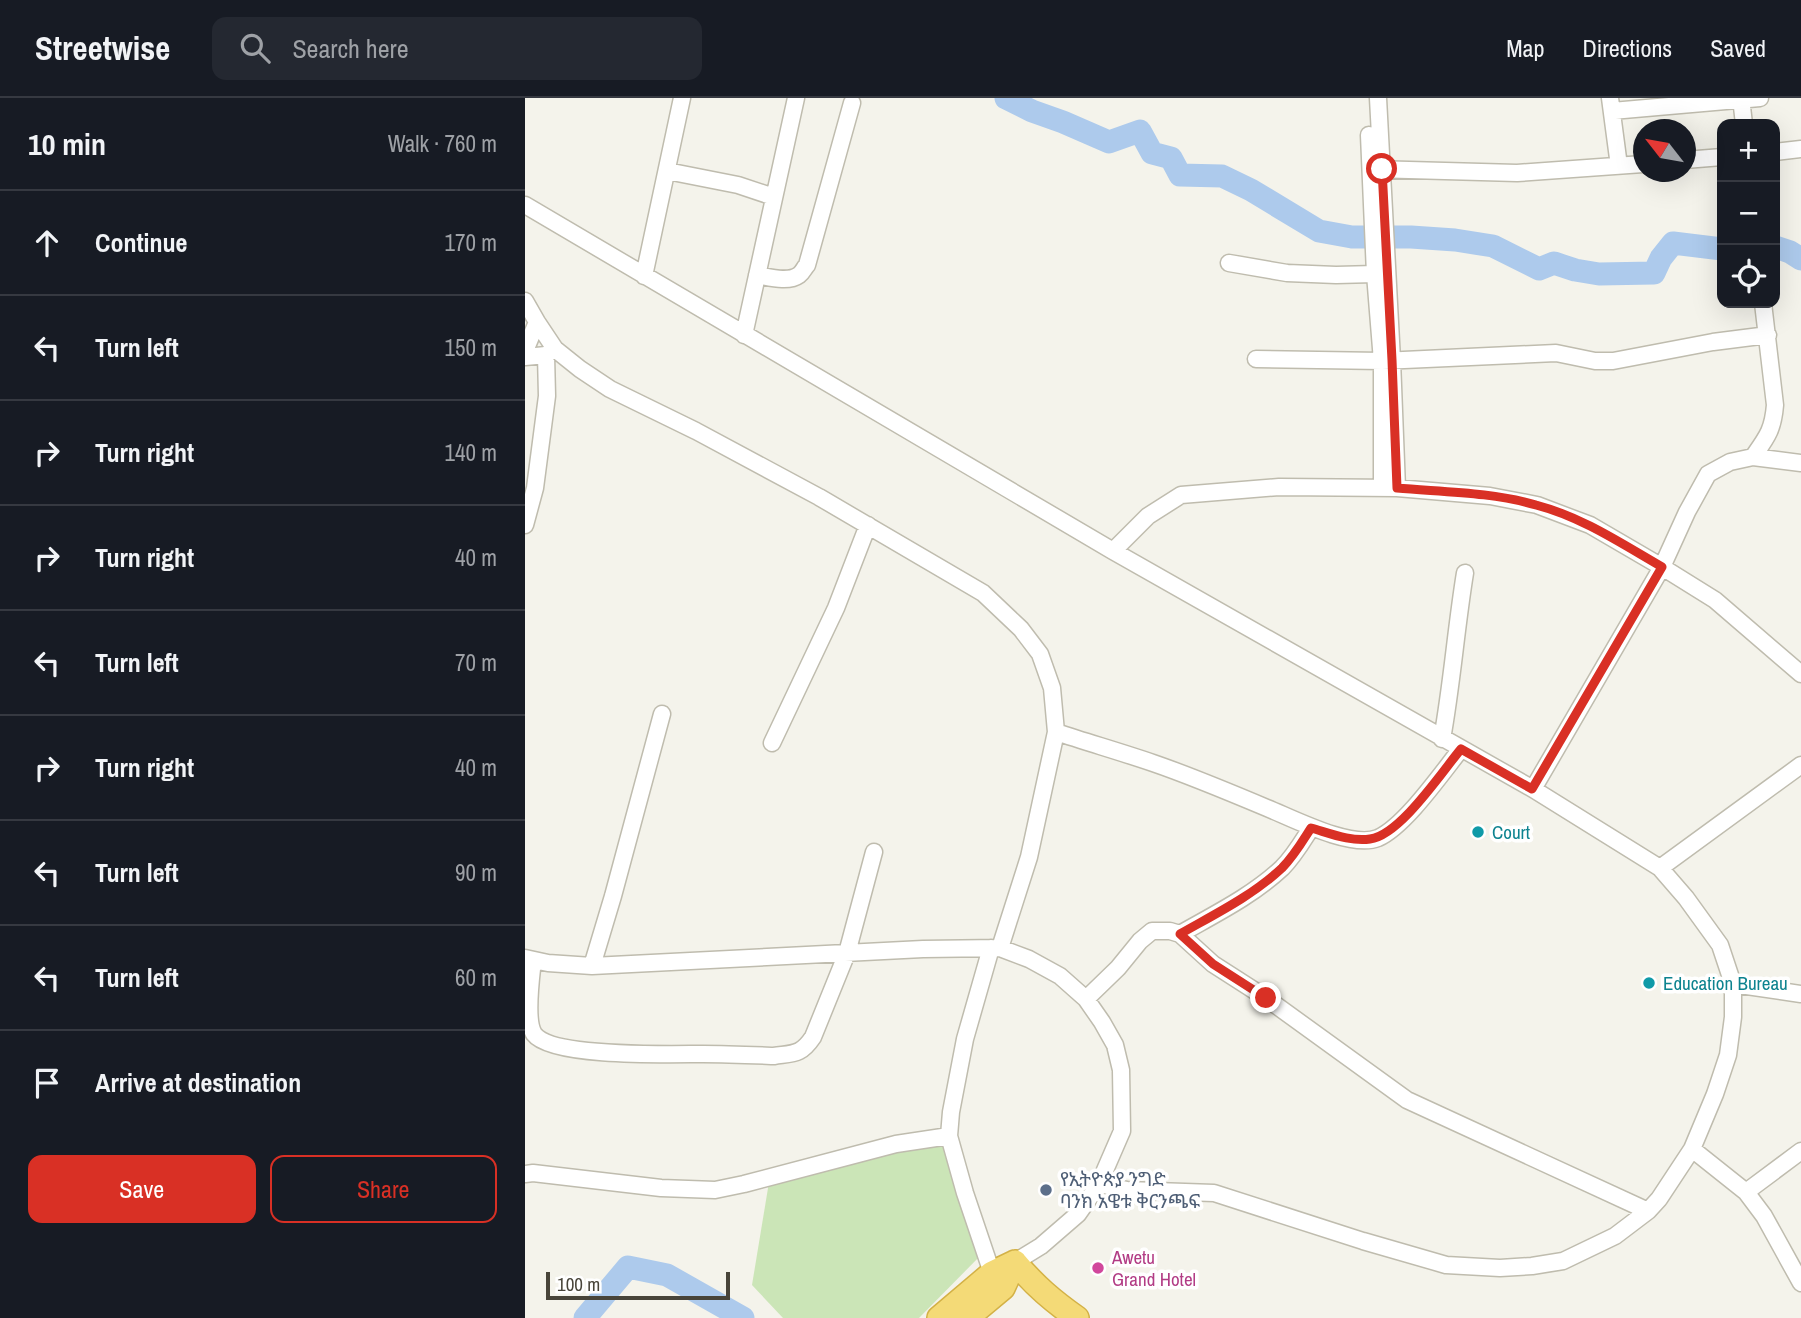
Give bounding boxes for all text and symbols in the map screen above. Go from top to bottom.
search box [212,17,702,80]
text: Streetwise [35,26,170,70]
icon: search [236,29,274,67]
text: Search here [292,31,409,66]
text: Map [1506,32,1544,64]
text: Directions [1582,32,1672,64]
text: Saved [1710,32,1766,64]
north arrow [1633,119,1696,182]
map controls [1717,119,1780,308]
button: + [1717,119,1780,182]
text: 10 min [28,124,106,164]
text: Walk · 760 m [388,128,497,159]
route start [1366,153,1397,184]
button: − [1717,182,1780,245]
icon: ahead [28,224,66,262]
text: Continue [95,225,187,260]
text: 170 m [445,227,497,258]
button: locate [1717,245,1780,308]
icon: left [28,329,66,367]
text: Turn left [95,330,179,365]
text: 150 m [445,332,497,363]
icon: right [28,434,66,472]
text: Turn right [95,435,194,470]
text: 140 m [445,437,497,468]
icon: right [28,539,66,577]
text: Turn right [95,540,194,575]
text: 40 m [455,542,497,573]
icon: left [28,644,66,682]
text: Turn left [95,645,179,680]
text: 70 m [455,647,497,678]
icon: right [28,749,66,787]
text: Turn right [95,750,194,785]
text: 40 m [455,752,497,783]
place label: Court [1492,819,1531,845]
marker: Court [1470,824,1486,840]
icon: left [28,854,66,892]
text: Turn left [95,855,179,890]
text: 90 m [455,857,497,888]
icon: left [28,959,66,997]
text: Turn left [95,960,179,995]
text: 60 m [455,962,497,993]
place label: Education Bureau [1663,970,1788,996]
marker: Education Bureau [1641,975,1657,991]
route end [1250,982,1281,1013]
icon: arrive [28,1064,66,1102]
text: Arrive at destination [95,1065,301,1100]
button: Save [28,1155,256,1223]
button: Share [270,1155,497,1223]
place label: የኢትዮጵያ ንግድ ባንክ አዌቱ ቅርንጫፍ [1060,1166,1200,1214]
marker: የኢትዮጵያ ንግድ ባንክ አዌቱ ቅርንጫፍ [1038,1182,1054,1198]
place label: Awetu Grand Hotel [1111,1244,1196,1292]
marker: Awetu Grand Hotel [1090,1260,1106,1276]
scale bar [546,1269,730,1301]
text: 100 m [557,1271,600,1297]

